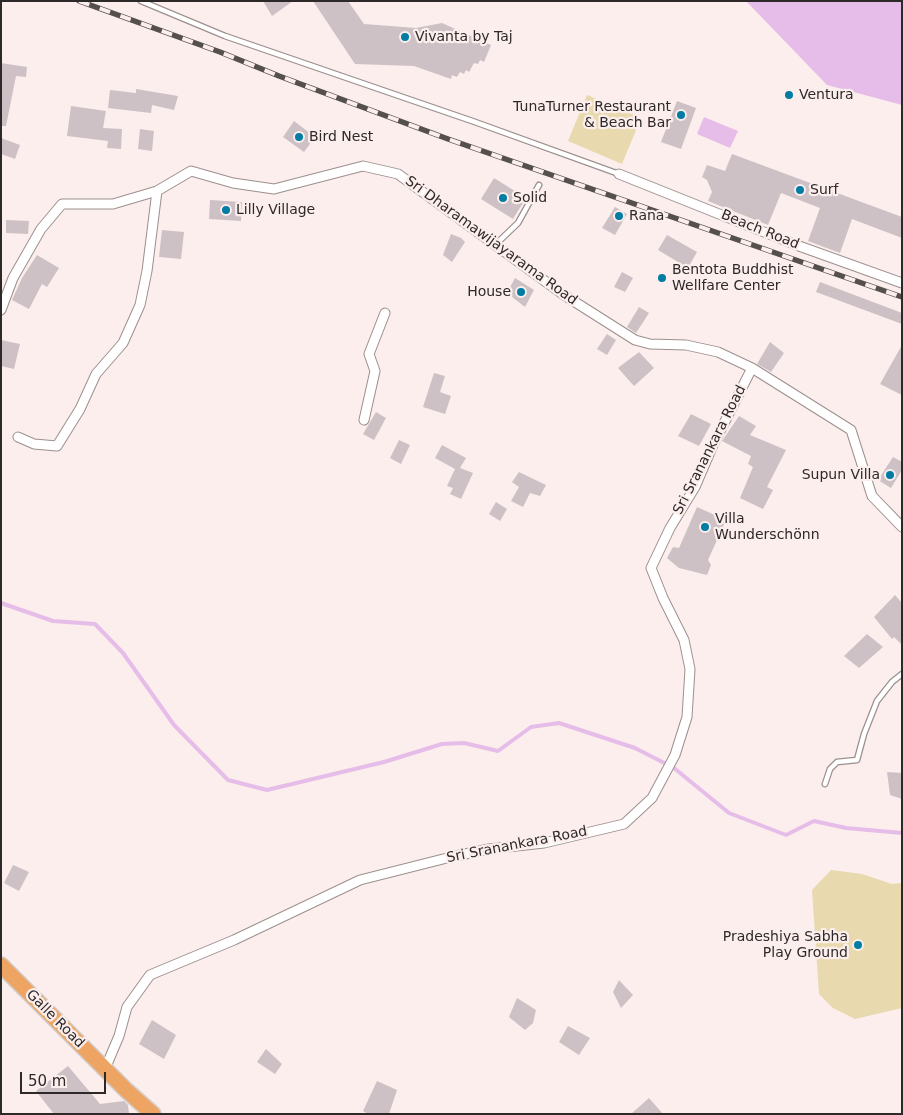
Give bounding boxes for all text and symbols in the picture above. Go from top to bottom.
place label: Vivanta by Taj [415,29,513,45]
marker: Vivanta by Taj [399,31,411,43]
place label: Ventura [799,87,854,103]
marker: Ventura [783,89,795,101]
place label: TunaTurner Restaurant & Beach Bar [513,99,671,132]
marker: TunaTurner Restaurant & Beach Bar [675,109,687,121]
place label: Bird Nest [309,129,373,145]
marker: Bird Nest [293,131,305,143]
street label: Sri Dharamawijayarama Road [402,173,580,309]
place label: Surf [810,182,838,198]
marker: Surf [794,184,806,196]
place label: Solid [513,190,547,206]
marker: Solid [497,192,509,204]
place label: Lilly Village [236,202,315,218]
marker: Lilly Village [220,204,232,216]
street label: Beach Road [718,207,802,253]
place label: Rana [629,208,664,224]
marker: Rana [613,210,625,222]
place label: Bentota Buddhist Wellfare Center [672,262,793,294]
marker: Bentota Buddhist Wellfare Center [656,272,668,284]
place label: House [467,284,511,300]
marker: House [515,286,527,298]
street label: Sri Sranankara Road [670,383,750,517]
place label: Supun Villa [802,467,880,483]
marker: Supun Villa [884,469,896,481]
place label: Villa Wunderschönn [715,511,820,544]
marker: Villa Wunderschönn [699,521,711,533]
street label: Sri Sranankara Road [445,823,589,867]
place label: Pradeshiya Sabha Play Ground [723,929,848,962]
marker: Pradeshiya Sabha Play Ground [852,939,864,951]
street label: Galle Road [22,986,88,1052]
scale bar [22,1062,109,1094]
text: 50 m [28,1072,66,1090]

